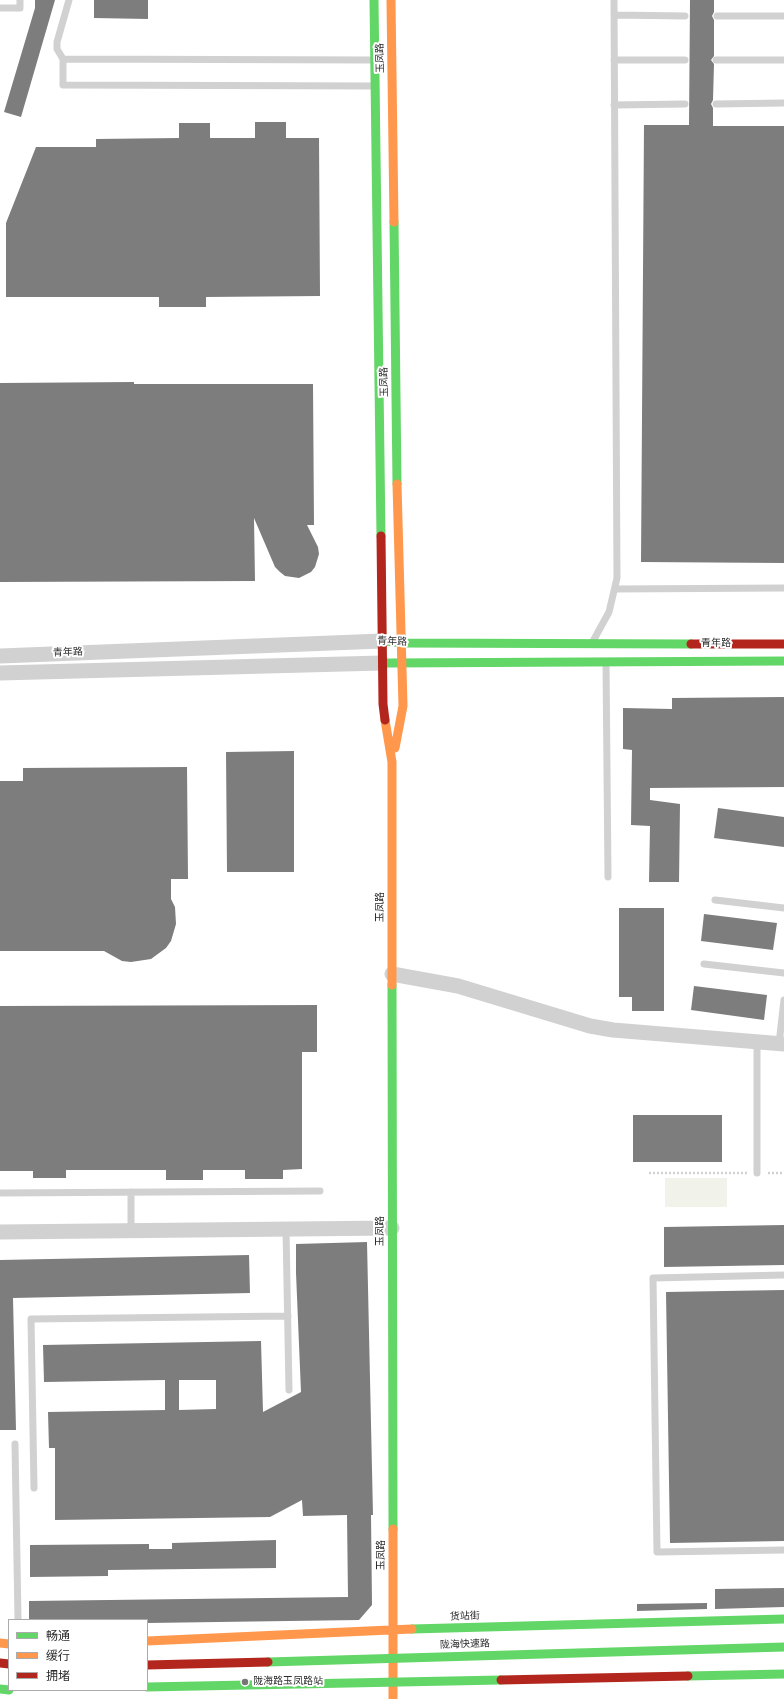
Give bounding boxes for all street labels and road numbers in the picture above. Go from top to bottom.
street label: 玉凤路 [375,43,387,73]
street label: 玉凤路 [379,367,391,397]
street label: 青年路 [377,635,407,649]
street label: 青年路 [701,638,731,650]
street label: 青年路 [53,646,83,660]
street label: 玉凤路 [375,892,387,922]
street label: 玉凤路 [375,1216,387,1246]
street label: 玉凤路 [376,1540,388,1570]
street label: 货站街 [450,1610,480,1624]
street label: 陇海快速路 [440,1638,490,1652]

